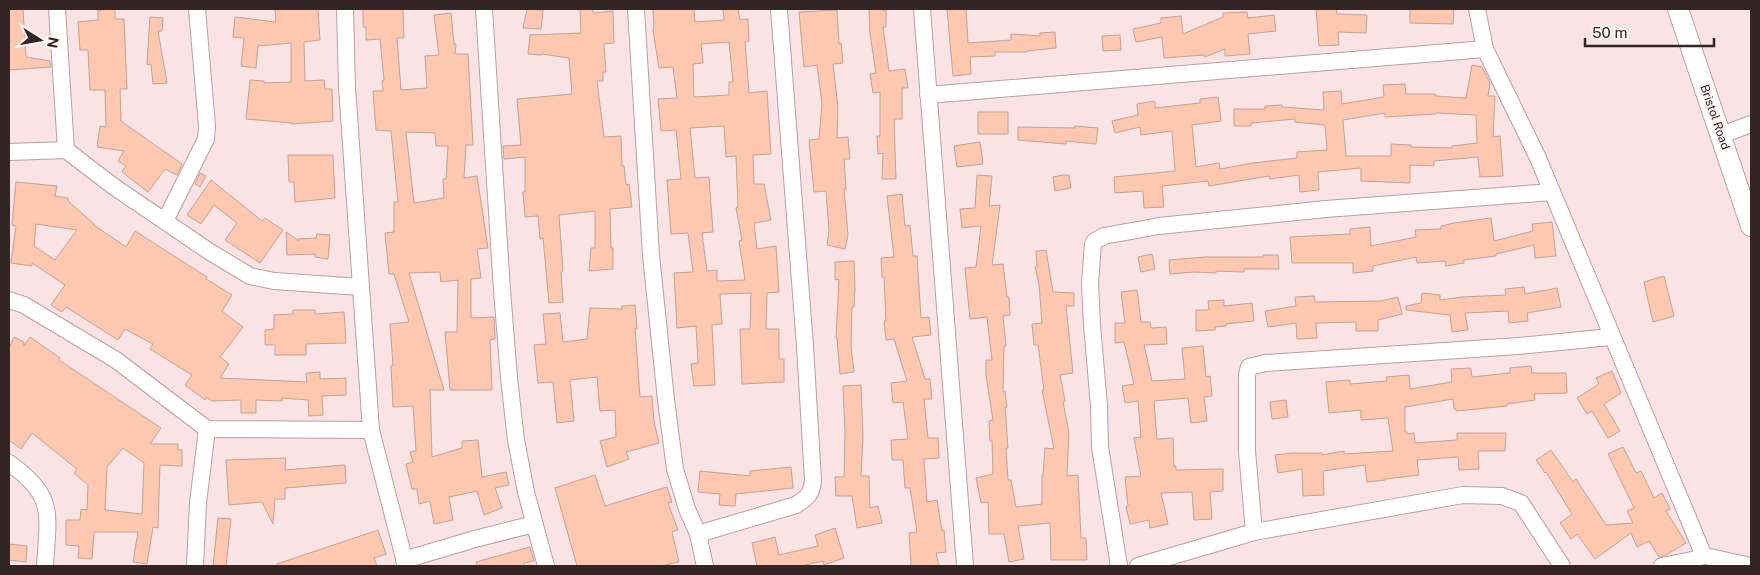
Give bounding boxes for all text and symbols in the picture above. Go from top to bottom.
north arrow [15,15,65,65]
scale bar [1585,15,1714,47]
text: 50 m [1592,24,1627,41]
text: N [44,36,62,49]
street label: Bristol Road [1697,83,1733,151]

